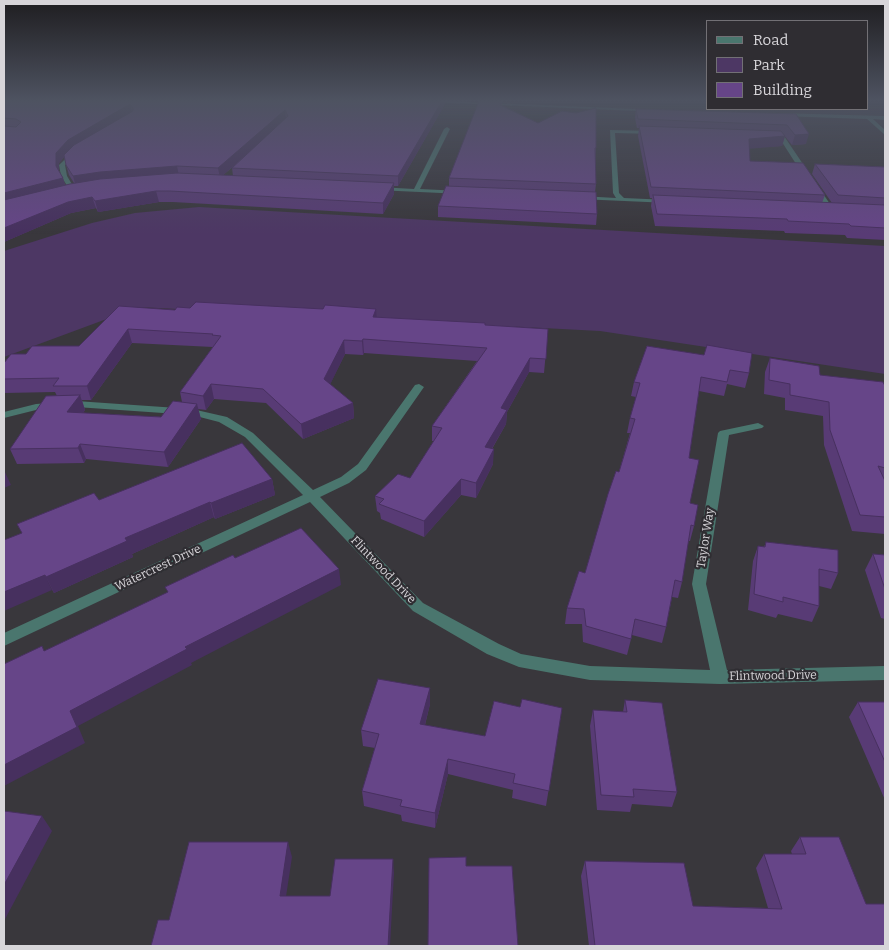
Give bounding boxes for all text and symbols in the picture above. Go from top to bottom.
legend [706,20,869,110]
text: Road [753,31,788,49]
text: Park [753,56,785,74]
text: Building [753,81,812,99]
street label: Taylor Way [694,507,718,569]
street label: Flintwood Drive [347,533,419,607]
street label: Watercrest Drive [113,542,203,594]
street label: Flintwood Drive [729,668,817,684]

